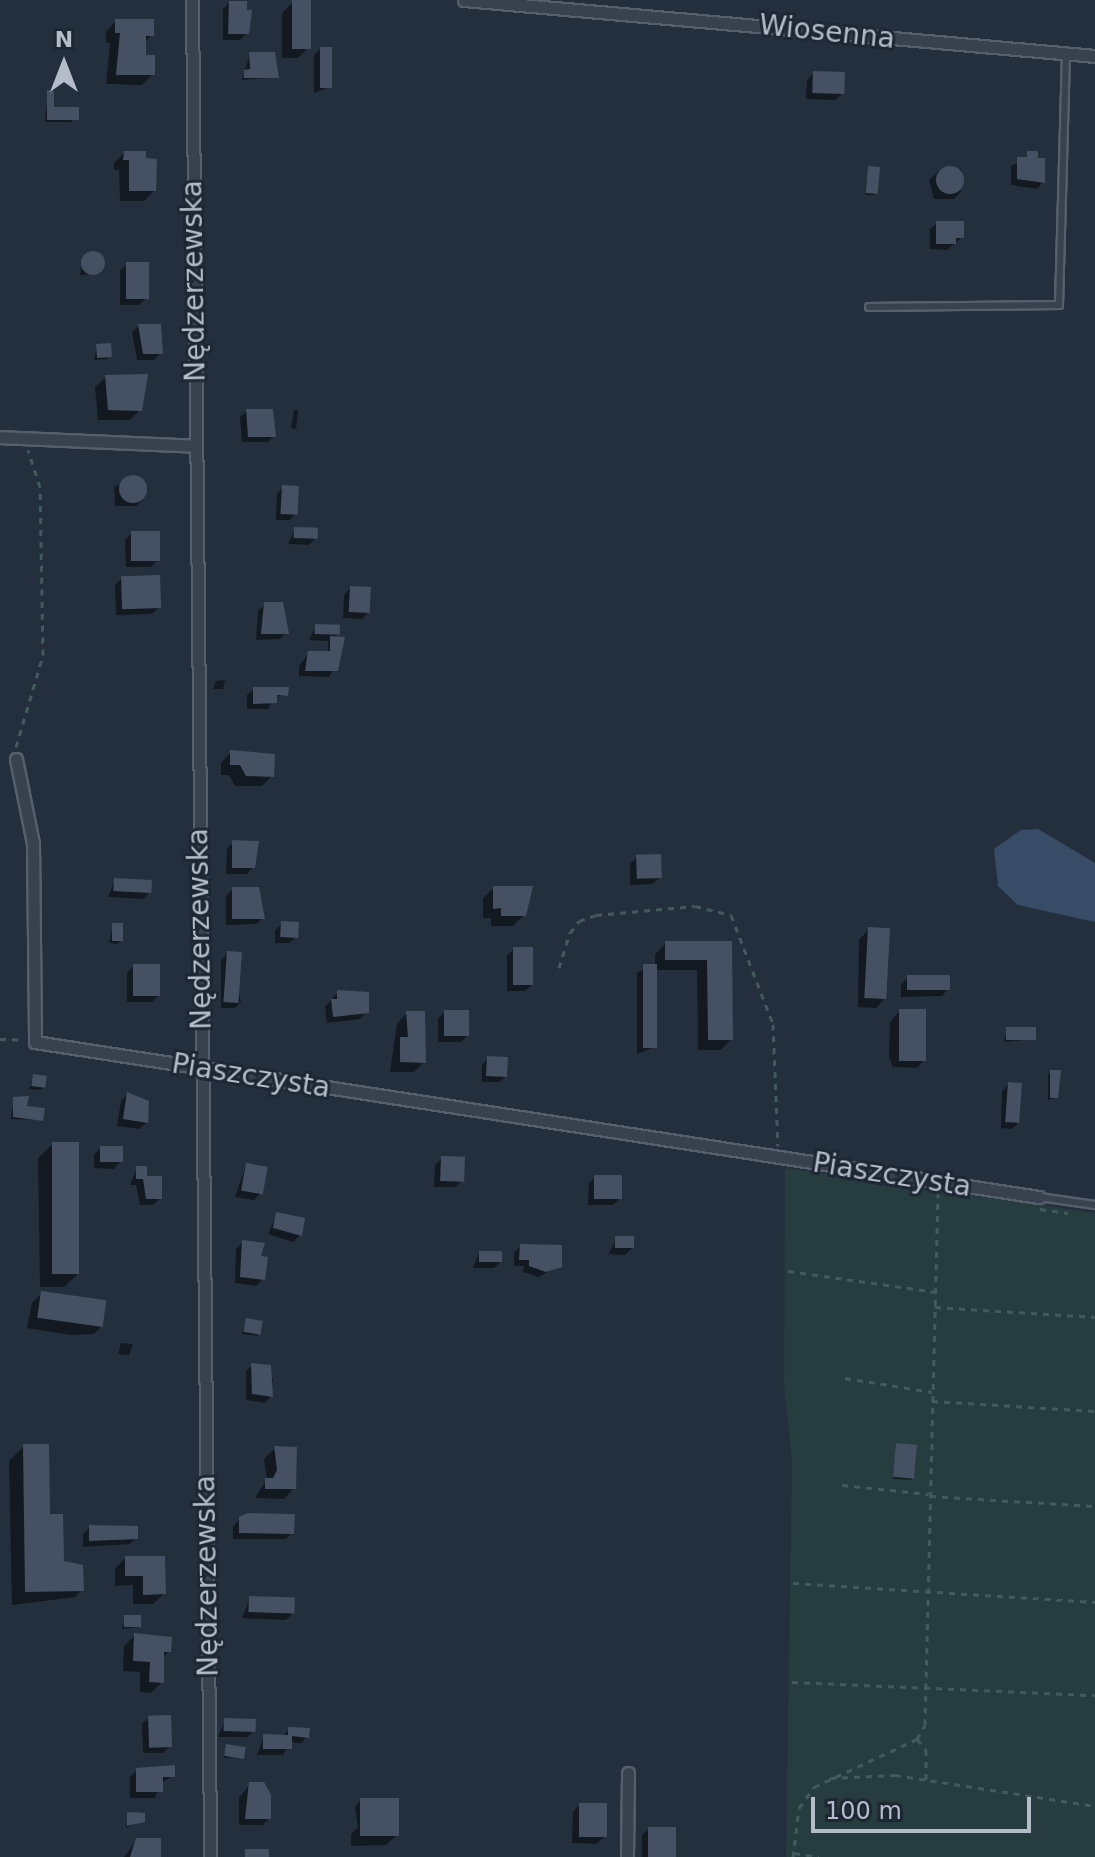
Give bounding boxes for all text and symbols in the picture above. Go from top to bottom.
street label: Wiosenna [757,8,897,56]
north arrow [24,24,104,104]
text: N [55,27,73,52]
street label: Nędzerzewska [175,180,213,382]
street label: Nędzerzewska [181,828,219,1030]
street label: Piaszczysta [169,1047,333,1105]
street label: Piaszczysta [810,1146,974,1204]
street label: Nędzerzewska [188,1475,226,1677]
scale bar [815,1781,1035,1831]
text: 100 m [825,1797,902,1825]

